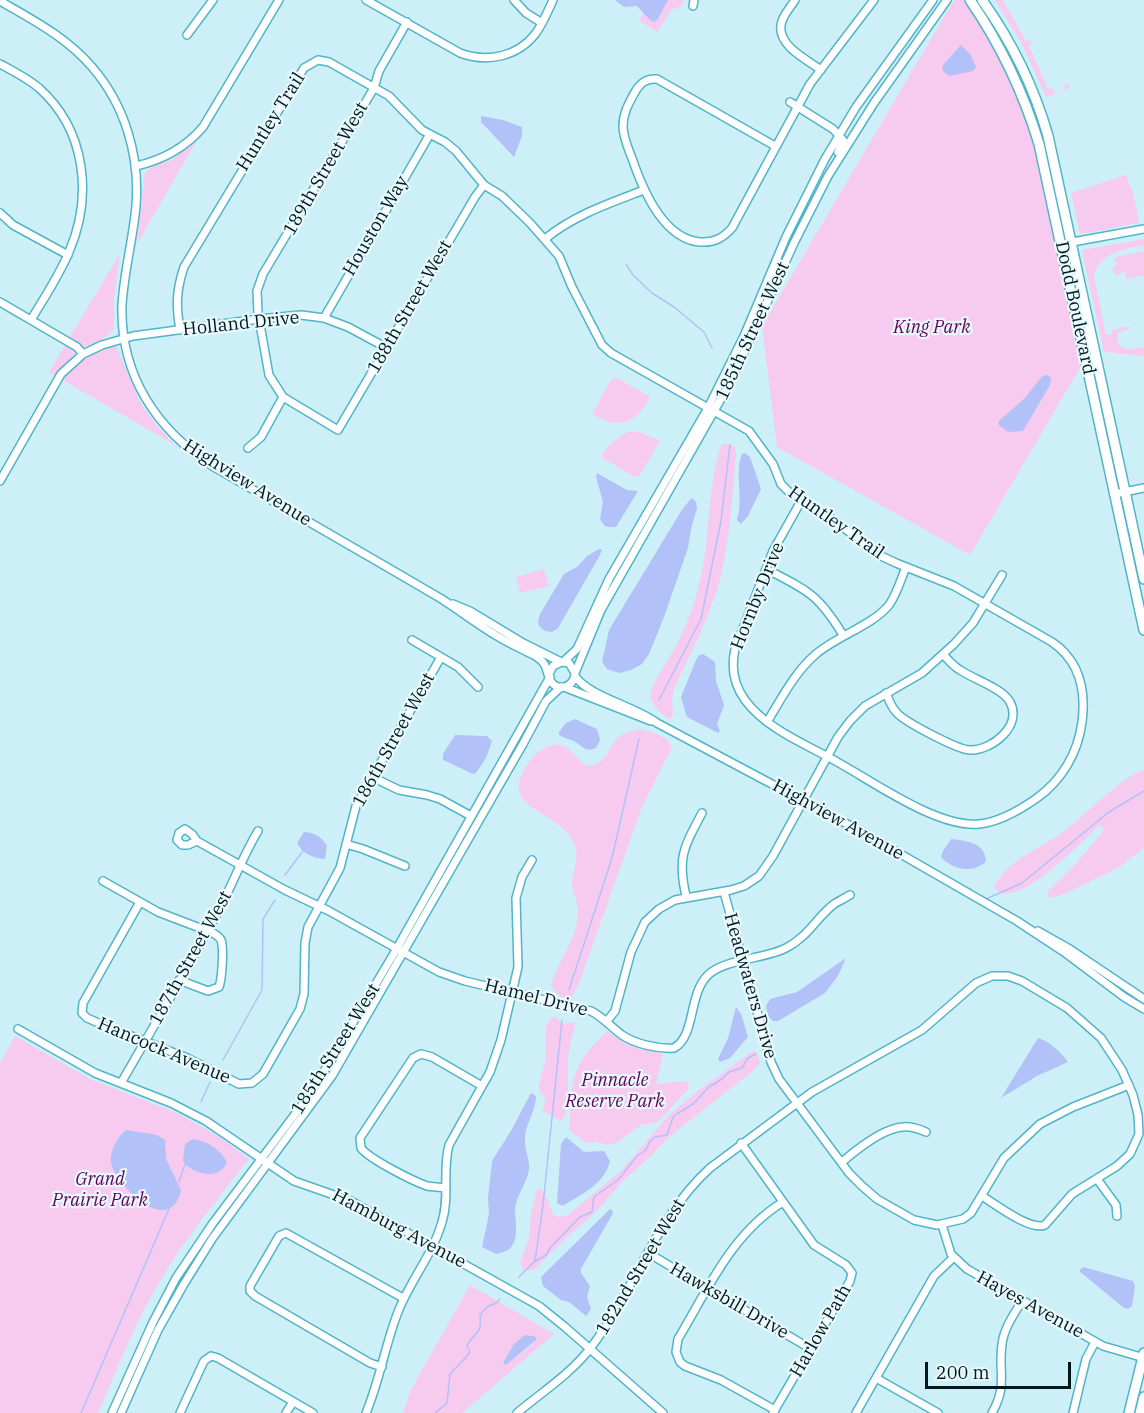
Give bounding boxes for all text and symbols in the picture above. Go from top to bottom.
street label: Huntley Trail [232,69,310,175]
street label: 189th Street West [279,99,373,239]
street label: Houston Way [339,172,413,280]
street label: 188th Street West [363,237,457,377]
street label: Dodd Boulevard [1050,239,1100,377]
street label: 185th Street West [711,258,795,404]
street label: Holland Drive [182,307,300,341]
park label: King Park [893,317,971,339]
street label: Highview Avenue [179,435,315,531]
street label: Huntley Trail [784,482,888,564]
street label: Hornby Drive [727,539,789,653]
street label: 186th Street West [348,669,440,811]
street label: Highview Avenue [768,775,908,865]
street label: 187th Street West [145,887,237,1029]
street label: Headwaters Drive [719,911,781,1061]
street label: Hamel Drive [482,975,590,1021]
street label: 185th Street West [287,980,385,1118]
street label: Hancock Avenue [94,1013,234,1089]
park label: Pinnacle Reserve Park [565,1070,665,1112]
park label: Grand Prairie Park [52,1169,148,1212]
street label: Hamburg Avenue [328,1185,470,1273]
street label: 182nd Street West [592,1195,690,1339]
street label: Hawksbill Drive [666,1258,792,1344]
street label: Hayes Avenue [973,1267,1087,1343]
street label: Harlow Path [786,1281,856,1381]
scale bar [928,1350,1074,1388]
text: 200 m [936,1361,990,1384]

